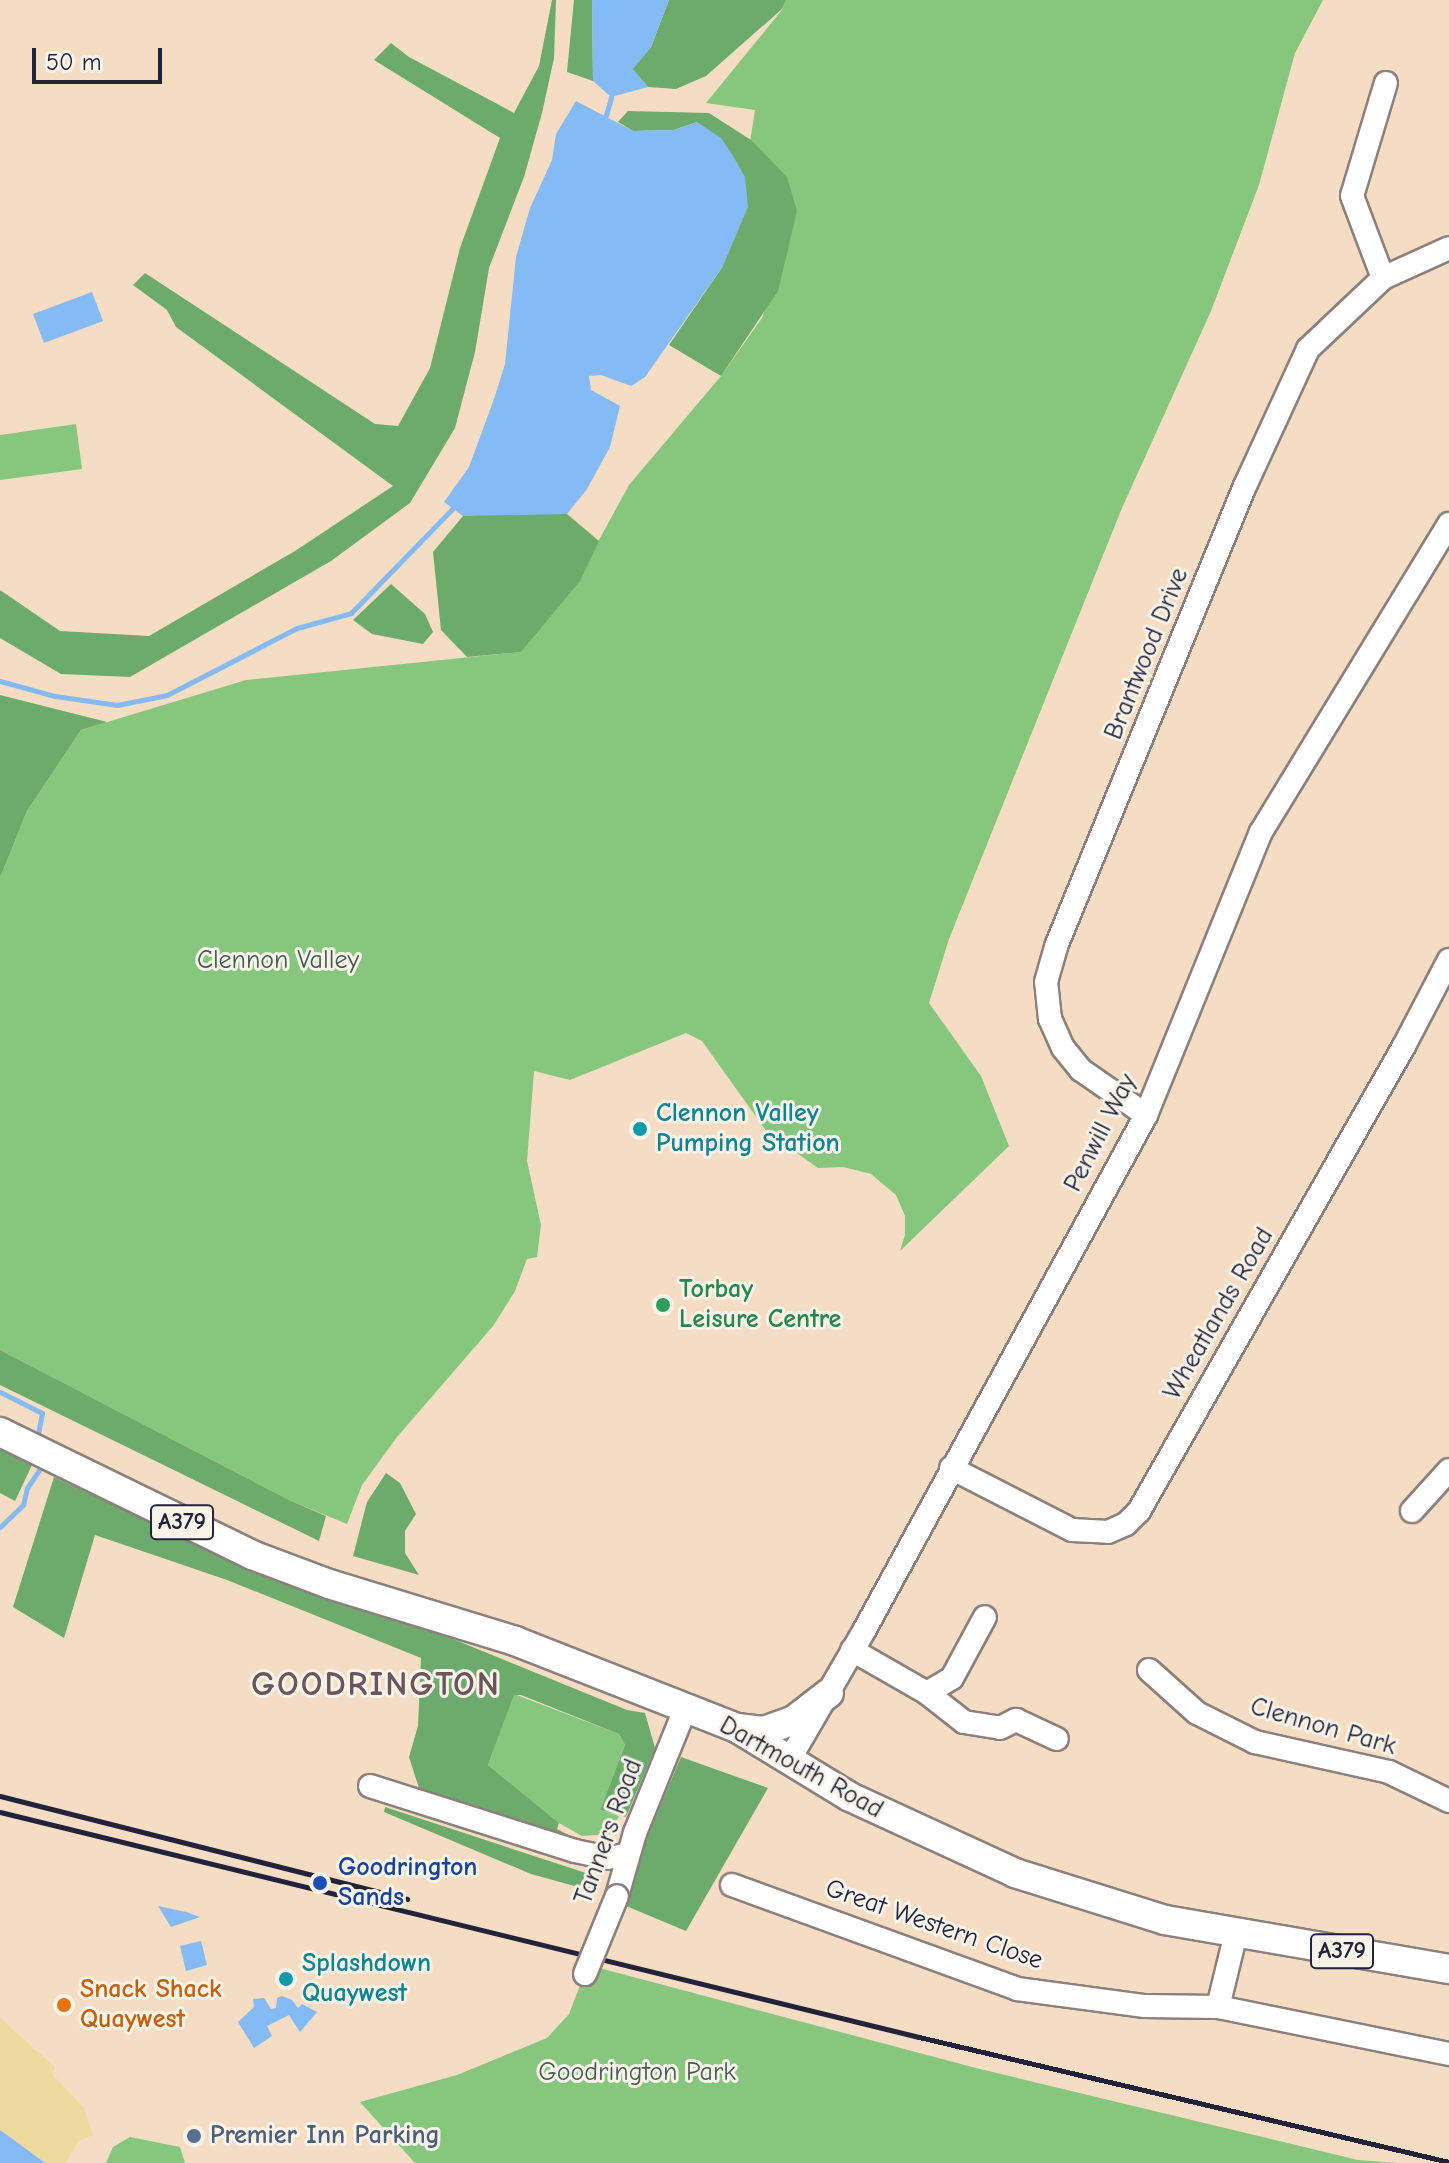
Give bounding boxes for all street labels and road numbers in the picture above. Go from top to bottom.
street label: Brantwood Drive [1098,564,1196,744]
street label: Penwill Way [1058,1069,1144,1197]
street label: Wheatlands Road [1157,1223,1281,1405]
road number: A379 [150,1502,214,1542]
street label: Clennon Park [1247,1691,1399,1763]
street label: Dartmouth Road [714,1710,888,1826]
street label: Tanners Road [568,1755,650,1909]
street label: Great Western Close [821,1873,1047,1977]
road number: A379 [1310,1931,1374,1971]

